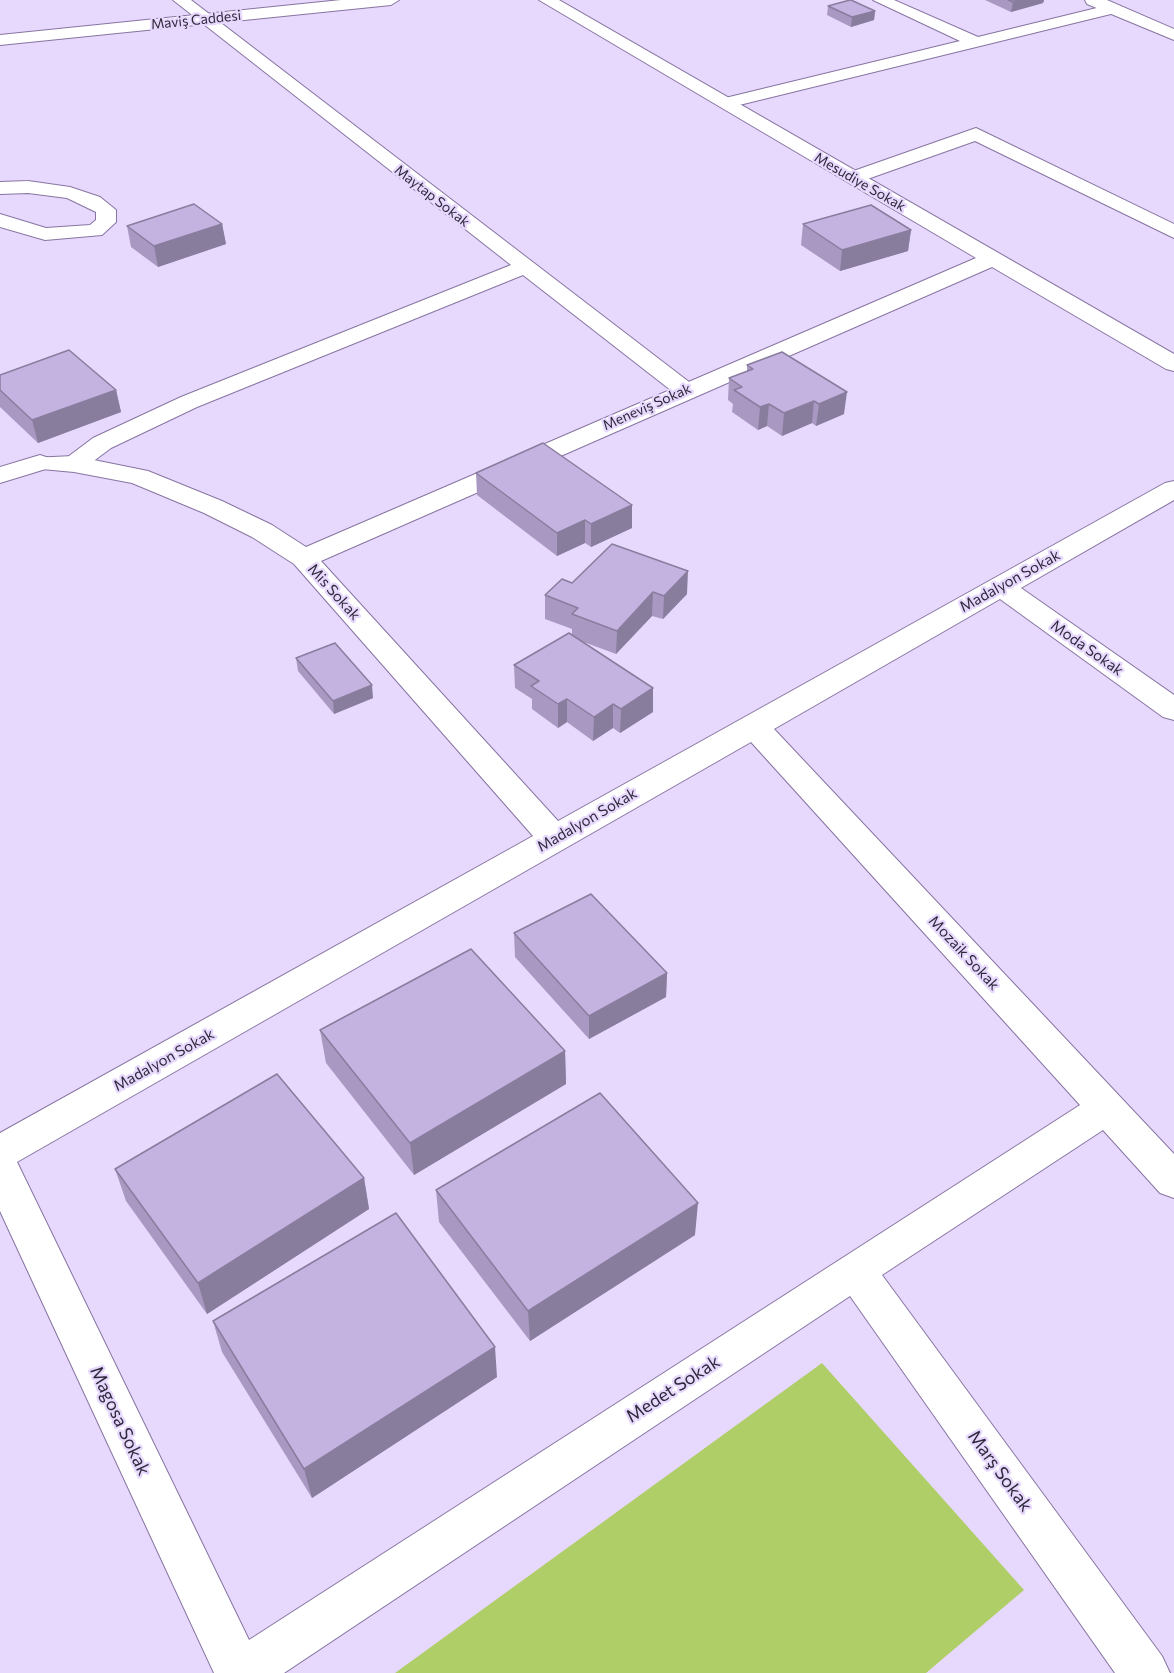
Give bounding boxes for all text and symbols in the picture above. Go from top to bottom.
street label: Maviş Caddesi [150,7,242,33]
street label: Mesudiye Sokak [811,149,909,215]
street label: Maytap Sokak [391,161,473,231]
street label: Meneviş Sokak [600,380,694,434]
street label: Madalyon Sokak [957,546,1063,616]
street label: Mis Sokak [304,560,364,624]
street label: Moda Sokak [1047,616,1127,680]
street label: Madalyon Sokak [534,784,640,856]
street label: Mozaik Sokak [925,912,1003,994]
street label: Madalyon Sokak [111,1025,217,1095]
street label: Medet Sokak [622,1351,724,1427]
street label: Magosa Sokak [85,1363,155,1479]
street label: Marş Sokak [963,1426,1037,1516]

